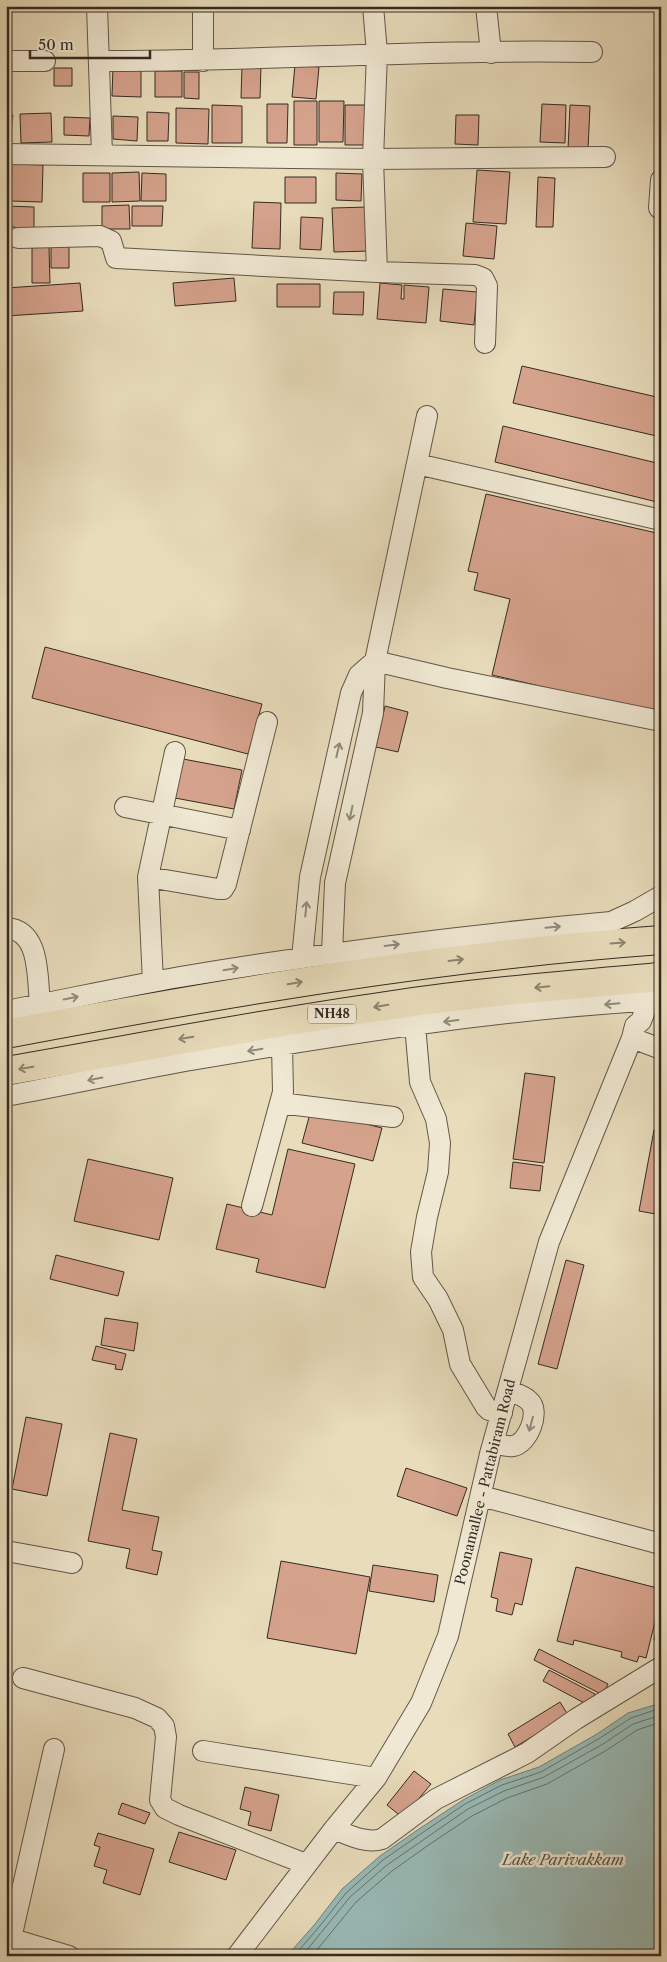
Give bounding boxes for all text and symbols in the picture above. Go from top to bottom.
scale bar [30,28,150,60]
text: 50 m [38,35,74,54]
one-way arrow [334,742,343,758]
one-way arrow [346,804,355,820]
one-way arrow [301,901,311,917]
one-way arrow [545,922,561,932]
one-way arrow [610,938,626,947]
one-way arrow [384,940,400,950]
one-way arrow [448,955,464,965]
one-way arrow [223,964,239,974]
one-way arrow [287,977,303,987]
one-way arrow [535,982,551,992]
one-way arrow [63,993,79,1002]
one-way arrow [604,999,620,1009]
one-way arrow [373,1002,389,1012]
road number: NH48 [308,1004,356,1024]
one-way arrow [443,1016,459,1026]
one-way arrow [179,1033,195,1043]
one-way arrow [248,1045,264,1055]
one-way arrow [19,1063,35,1073]
one-way arrow [88,1075,104,1084]
street label: Poonamallee - Pattabiram Road [451,1377,519,1587]
one-way arrow [526,1416,535,1432]
water label: Lake Parivakkam [501,1850,624,1869]

